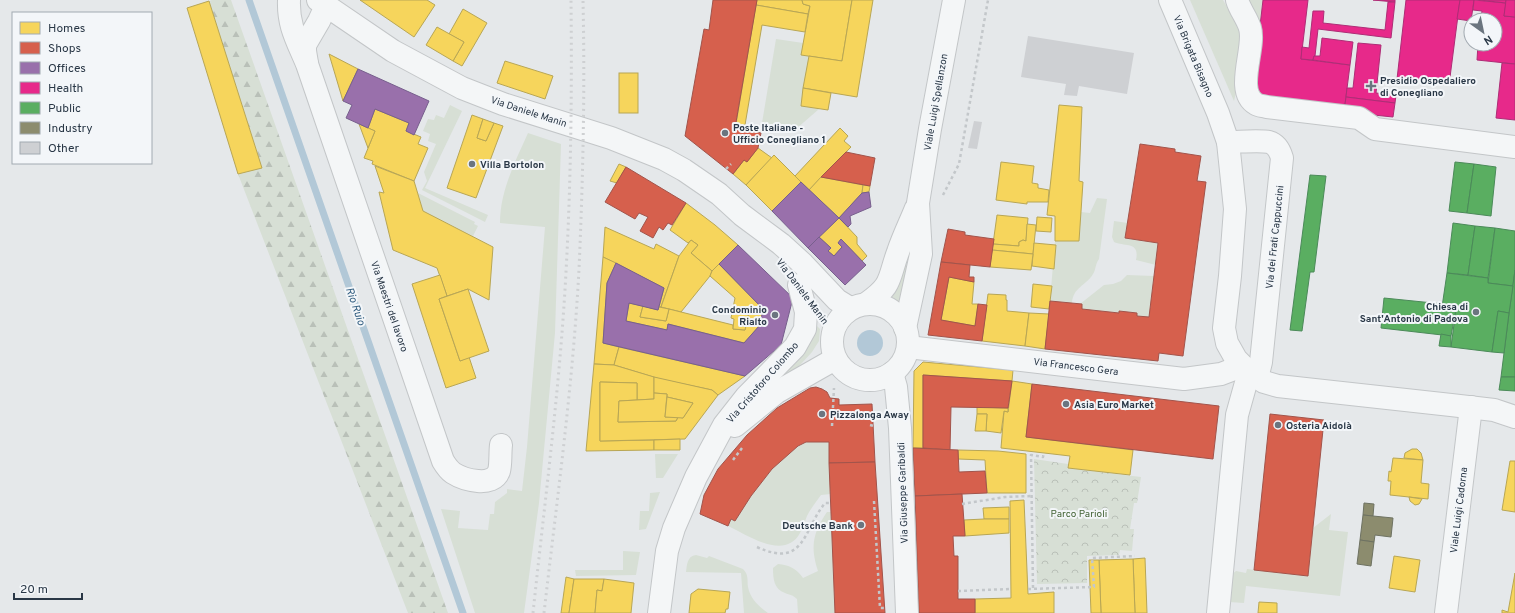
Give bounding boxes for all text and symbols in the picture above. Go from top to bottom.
legend [12,12,152,164]
north arrow [1463,12,1503,52]
street label: Via Brigata Bisagno [1169,14,1216,100]
text: Homes [48,21,85,37]
text: N [1481,32,1495,48]
text: Shops [48,41,81,57]
street label: Viale Luigi Spellanzon [922,53,951,152]
text: Offices [48,61,86,77]
place label: Presidio Ospedaliero di Conegliano [1380,75,1476,100]
marker: Presidio Ospedaliero di Conegliano [1365,80,1377,92]
text: Health [48,81,83,97]
street label: Via Daniele Manin [489,94,568,131]
text: Public [48,101,81,117]
text: Industry [48,121,93,137]
place label: Poste Italiane - Ufficio Conegliano 1 [733,122,826,147]
marker: Poste Italiane - Ufficio Conegliano 1 [720,128,730,138]
text: Other [48,141,80,157]
marker: Villa Bortolon [467,159,477,169]
place label: Villa Bortolon [480,159,544,172]
street label: Via dei Frati Cappuccini [1264,185,1287,290]
street label: Via Daniele Manin [773,256,831,328]
street label: Via Maestri del lavoro [367,259,410,354]
water label: Rio Ruio [342,285,368,327]
place label: Chiesa di Sant'Antonio di Padova [1360,301,1468,326]
place label: Condominio Rialto [712,304,767,329]
marker: Chiesa di Sant'Antonio di Padova [1471,307,1481,317]
marker: Condominio Rialto [770,310,780,320]
street label: Via Cristoforo Colombo [724,339,802,426]
street label: Via Francesco Gera [1033,356,1119,379]
marker: Asia Euro Market [1061,399,1071,409]
place label: Asia Euro Market [1074,399,1154,412]
marker: Pizzalonga Away [817,409,827,419]
place label: Pizzalonga Away [830,409,909,422]
marker: Osteria Aidolà [1273,420,1283,430]
place label: Osteria Aidolà [1286,420,1352,433]
street label: Via Giuseppe Garibaldi [895,442,912,544]
street label: Viale Luigi Cadorna [1448,466,1471,554]
park label: Parco Parioli [1051,508,1107,521]
place label: Deutsche Bank [782,520,853,533]
marker: Deutsche Bank [856,520,866,530]
scale bar [14,575,82,601]
text: 20 m [20,582,48,598]

